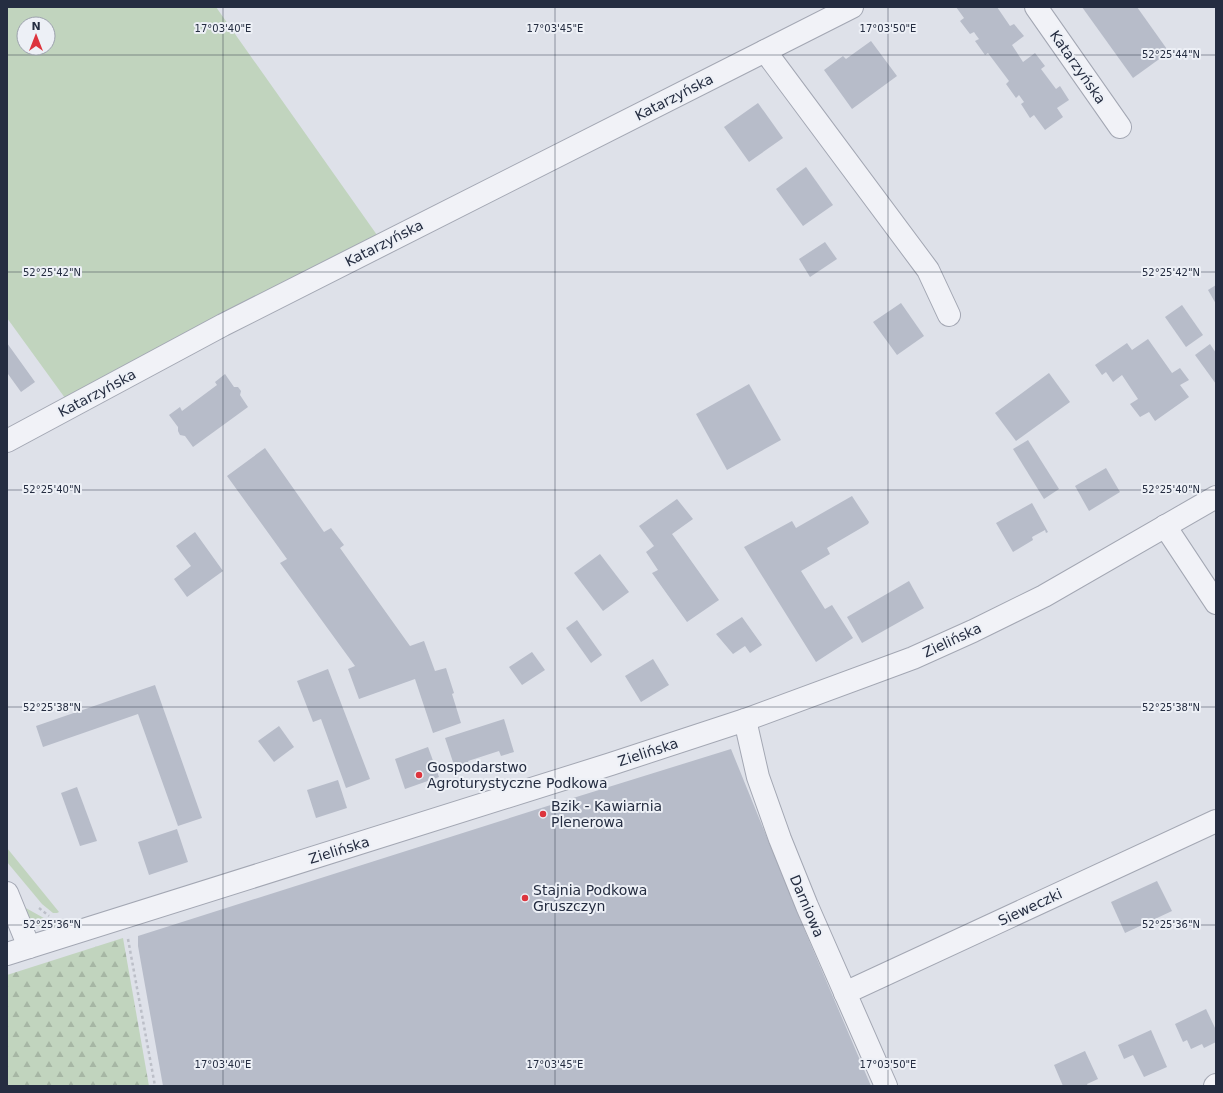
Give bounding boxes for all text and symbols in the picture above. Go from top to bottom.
north arrow [16,16,56,56]
text: N [31,20,41,33]
text: 17°03'40"E [195,23,251,34]
text: 17°03'45"E [527,23,583,34]
text: 17°03'50"E [860,23,916,34]
street label: Katarzyńska [1047,27,1109,107]
text: 52°25'44"N [1142,49,1200,60]
street label: Katarzyńska [632,70,716,124]
street label: Katarzyńska [342,216,426,270]
text: 52°25'42"N [23,267,81,278]
text: 52°25'42"N [1142,267,1200,278]
street label: Katarzyńska [55,366,139,420]
text: 52°25'40"N [23,484,81,495]
text: 52°25'40"N [1142,484,1200,495]
street label: Zielińska [920,620,984,660]
text: 52°25'38"N [23,702,81,713]
text: 52°25'38"N [1142,702,1200,713]
street label: Zielińska [616,735,680,769]
place label: Gospodarstwo Agroturystyczne Podkowa [427,759,608,791]
marker: Gospodarstwo Agroturystyczne Podkowa [414,770,424,780]
place label: Bzik - Kawiarnia Plenerowa [551,798,662,830]
marker: Bzik - Kawiarnia Plenerowa [538,809,548,819]
street label: Zielińska [307,833,371,867]
street label: Darniowa [787,872,827,940]
place label: Stajnia Podkowa Gruszczyn [533,882,647,914]
street label: Sieweczki [996,885,1064,929]
marker: Stajnia Podkowa Gruszczyn [520,893,530,903]
text: 52°25'36"N [23,919,81,930]
text: 52°25'36"N [1142,919,1200,930]
text: 17°03'40"E [195,1059,251,1070]
text: 17°03'45"E [527,1059,583,1070]
text: 17°03'50"E [860,1059,916,1070]

